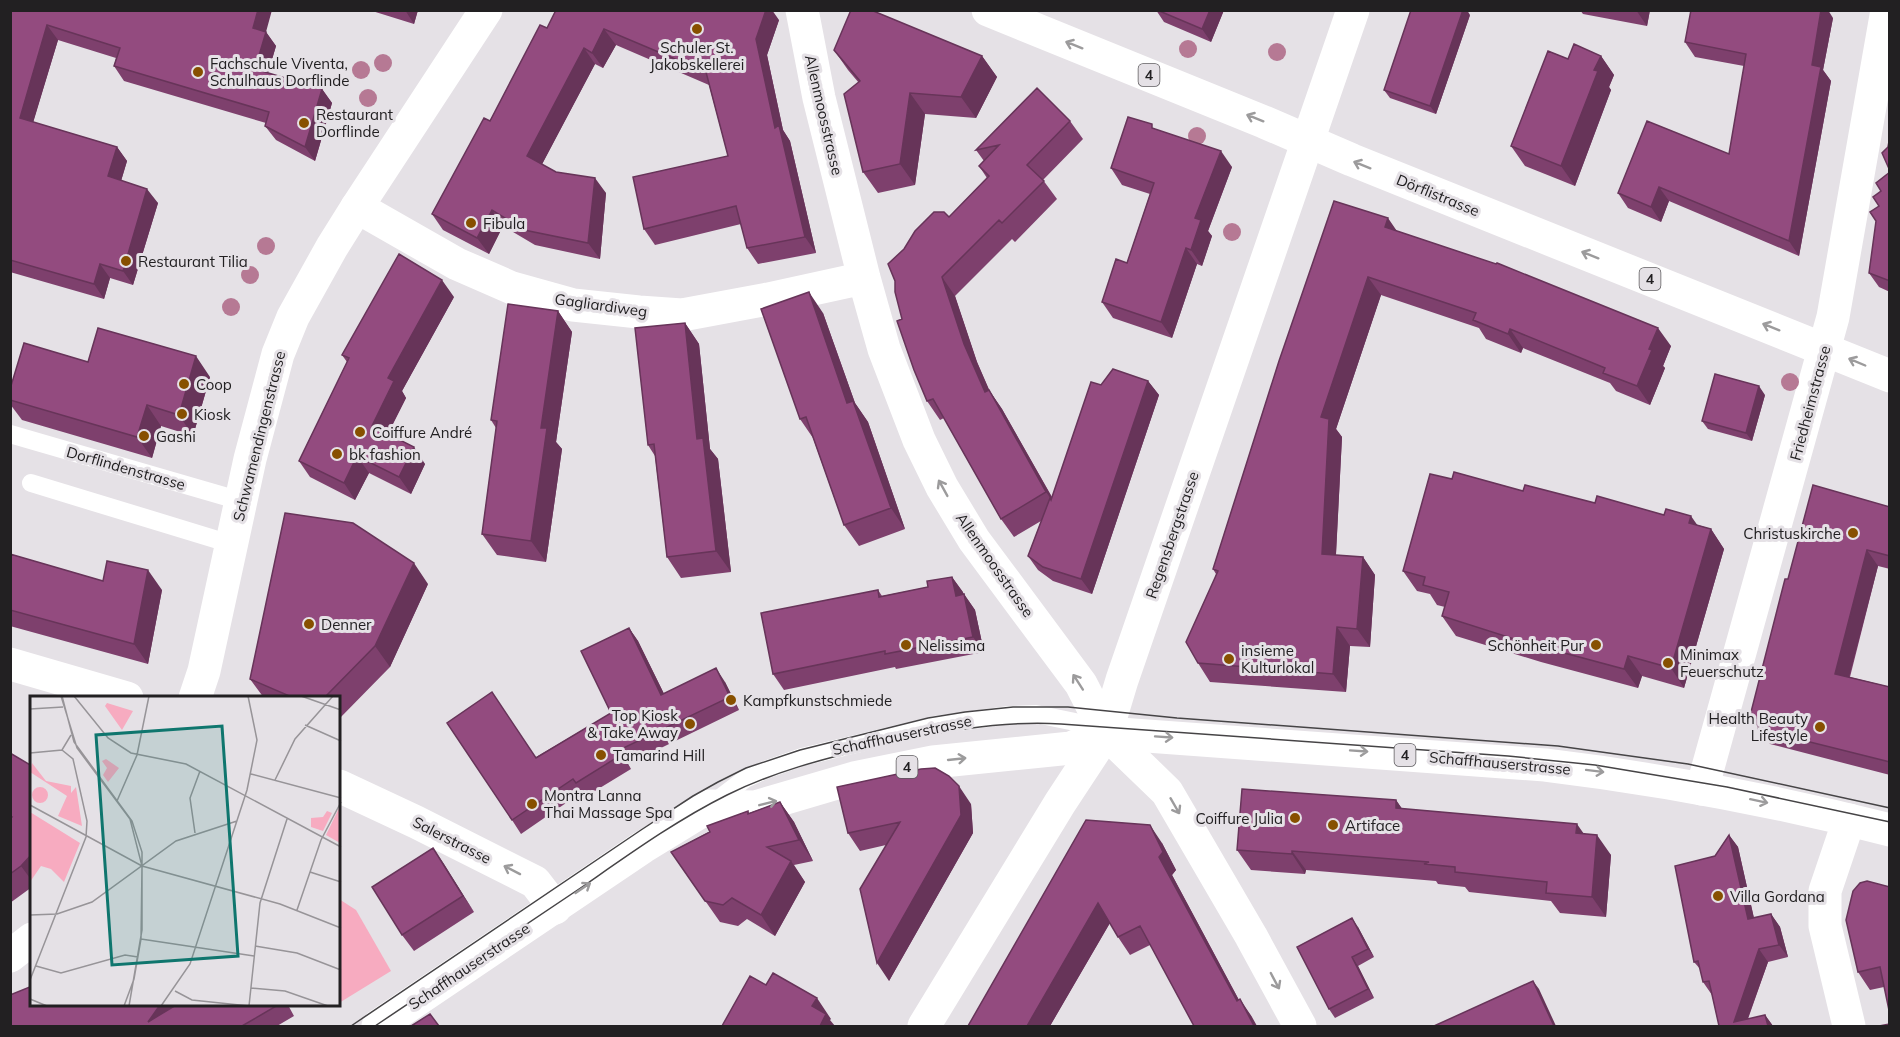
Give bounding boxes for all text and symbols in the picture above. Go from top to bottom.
marker: Schuler St. Jakobskellerei [690,22,704,36]
place label: Schuler St. Jakobskellerei [650,38,744,74]
one-way arrow [1065,39,1084,50]
street label: Allenmoosstrasse [801,53,847,177]
place label: Fachschule Viventa, Schulhaus Dorflinde [210,54,349,90]
road number: 4 [1138,64,1160,86]
marker: Fachschule Viventa, Schulhaus Dorflinde [191,65,205,79]
place label: Restaurant Dorflinde [316,105,393,141]
one-way arrow [1246,112,1264,123]
marker: Restaurant Dorflinde [297,116,311,130]
one-way arrow [1354,158,1372,169]
street label: Dörflistrasse [1394,170,1482,220]
place label: Fibula [483,214,525,233]
marker: Fibula [464,216,478,230]
one-way arrow [1581,249,1599,260]
place label: Restaurant Tilia [138,252,248,271]
marker: Restaurant Tilia [119,254,133,268]
road number: 4 [1640,268,1660,290]
street label: Gagliardiweg [554,289,648,321]
one-way arrow [1762,321,1781,332]
street label: Friedheimstrasse [1786,343,1834,463]
street label: Schwamendingenstrasse [229,349,289,523]
one-way arrow [1849,356,1867,367]
place label: Coop [196,375,232,394]
marker: Coop [177,377,191,391]
place label: Kiosk [194,405,231,424]
marker: Kiosk [175,407,189,421]
place label: Coiffure André [372,423,472,442]
marker: Coiffure André [353,425,367,439]
place label: Gashi [156,427,196,446]
marker: Gashi [137,429,151,443]
street label: Dorflindenstrasse [64,442,188,494]
place label: bk fashion [349,445,421,464]
marker: bk fashion [330,447,344,461]
street label: Regensbergstrasse [1141,469,1203,601]
one-way arrow [937,479,948,497]
street label: Allenmoosstrasse [952,509,1038,621]
place label: Christuskirche [1743,524,1841,543]
marker: Christuskirche [1846,526,1860,540]
place label: Denner [321,615,372,634]
marker: Denner [302,617,316,631]
place label: Nelissima [918,636,985,655]
place label: Schönheit Pur [1488,636,1585,655]
marker: Nelissima [899,638,913,652]
marker: Schönheit Pur [1589,638,1603,652]
place label: insieme Kulturlokal [1241,641,1314,677]
place label: Minimax Feuerschutz [1680,645,1764,681]
marker: insieme Kulturlokal [1222,652,1236,666]
marker: Minimax Feuerschutz [1661,656,1675,670]
one-way arrow [1072,674,1084,691]
place label: Kampfkunstschmiede [743,691,892,710]
marker: Kampfkunstschmiede [724,693,738,707]
inset map [30,696,340,1007]
place label: Top Kiosk & Take Away [587,706,678,742]
place label: Health Beauty Lifestyle [1708,709,1808,745]
street label: Schaffhauserstrasse [831,711,973,759]
marker: Top Kiosk & Take Away [683,717,697,731]
marker: Health Beauty Lifestyle [1813,720,1827,734]
one-way arrow [1154,732,1174,743]
road number: 4 [1394,744,1416,766]
place label: Tamarind Hill [613,746,705,765]
one-way arrow [1348,746,1368,757]
street label: Schaffhauserstrasse [1428,747,1572,779]
marker: Tamarind Hill [594,748,608,762]
one-way arrow [947,753,967,764]
road number: 4 [896,756,918,778]
one-way arrow [1584,766,1604,777]
place label: Montra Lanna Thai Massage Spa [544,786,673,822]
one-way arrow [1749,796,1768,807]
marker: Montra Lanna Thai Massage Spa [525,797,539,811]
one-way arrow [758,797,777,809]
one-way arrow [1169,797,1181,814]
place label: Coiffure Julia [1195,809,1283,828]
marker: Coiffure Julia [1288,811,1302,825]
street label: Salerstrasse [410,812,494,868]
place label: Artiface [1345,816,1400,835]
marker: Artiface [1326,818,1340,832]
one-way arrow [503,864,521,875]
one-way arrow [575,882,591,894]
place label: Villa Gordana [1730,887,1825,906]
marker: Villa Gordana [1711,889,1725,903]
street label: Schaffhauserstrasse [405,918,533,1014]
one-way arrow [1269,972,1281,989]

